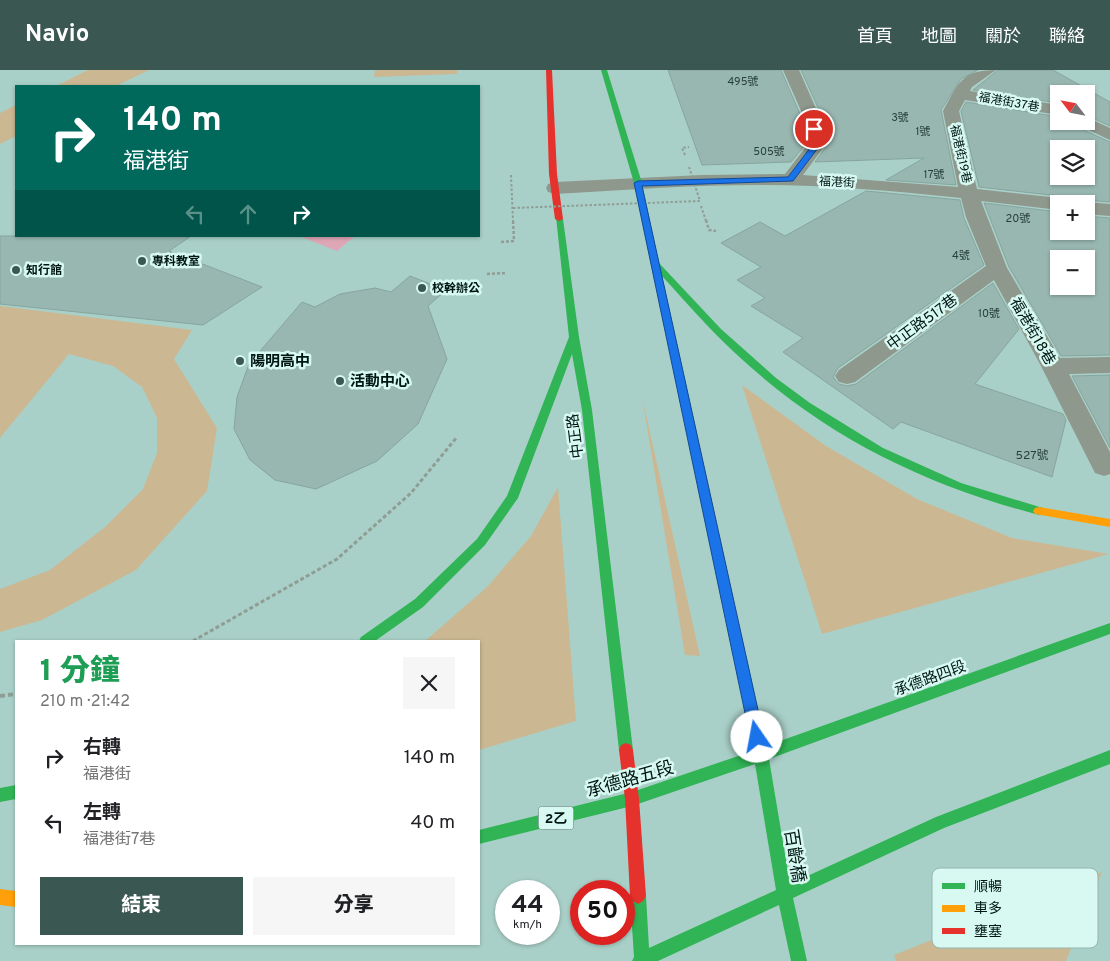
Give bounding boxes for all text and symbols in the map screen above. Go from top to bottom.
text: Navio [25,20,89,50]
text: 首頁 [857,26,893,49]
text: 地圖 [921,26,957,49]
text: 關於 [985,26,1021,49]
text: 聯絡 [1049,26,1085,49]
house number: 495號 [727,75,759,89]
north arrow [1050,85,1095,130]
map controls [1050,85,1095,295]
street label: 福港街37巷 [977,90,1040,116]
text: 140 m [123,99,222,143]
icon: right [40,105,105,170]
pin [793,108,835,150]
house number: 3號 [891,111,909,125]
icon: arrive [800,115,828,143]
street label: 福港街19巷 [946,123,975,185]
house number: 1號 [915,125,931,139]
button: layers [1050,140,1095,185]
house number: 505號 [753,145,785,159]
text: 福港街 [123,149,189,176]
house number: 17號 [924,168,944,182]
street label: 福港街 [819,174,855,192]
button: + [1050,195,1095,240]
icon: left [181,200,209,228]
icon: ahead [234,200,262,228]
icon: right [287,200,315,228]
house number: 20號 [1006,212,1030,226]
house number: 4號 [952,249,970,263]
button: − [1050,250,1095,295]
place label: 專科教室 [152,254,200,270]
marker: 專科教室 [136,255,148,267]
place label: 知行館 [26,263,62,279]
marker: 知行館 [10,264,22,276]
place label: 校幹辦公 [432,281,480,297]
marker: 校幹辦公 [416,282,428,294]
street label: 中正路517巷 [884,291,962,355]
street label: 福港街18巷 [1005,295,1059,369]
house number: 10號 [978,307,1000,321]
place label: 陽明高中 [250,353,310,372]
marker: 陽明高中 [234,355,246,367]
place label: 活動中心 [350,373,410,392]
marker: 活動中心 [334,375,346,387]
street label: 中正路 [564,412,589,459]
house number: 527號 [1016,448,1048,464]
text: 1 分鐘 [40,654,120,691]
button: close [403,657,455,709]
street label: 承德路四段 [892,657,969,701]
text: 210 m · 21:42 [40,692,130,712]
position arrow [730,710,782,762]
text: 右轉 [83,736,121,760]
icon: right [40,744,68,772]
text: 140 m [404,746,455,770]
street label: 承德路五段 [584,757,677,804]
text: 福港街 [83,765,131,785]
text: 左轉 [83,801,121,825]
road number: 2乙 [538,806,574,830]
icon: left [40,809,68,837]
text: 40 m [410,811,455,835]
street label: 百齡橋 [778,828,809,885]
text: 福港街7巷 [83,830,155,850]
legend [932,868,1098,948]
button: 結束 [40,877,243,935]
button: 分享 [253,877,455,935]
text: 順暢 [974,879,1002,896]
speed limit sign: 50 [570,880,635,945]
text: 44 [511,890,544,922]
text: 車多 [974,901,1002,918]
text: km/h [513,917,542,933]
text: 壅塞 [974,923,1002,941]

